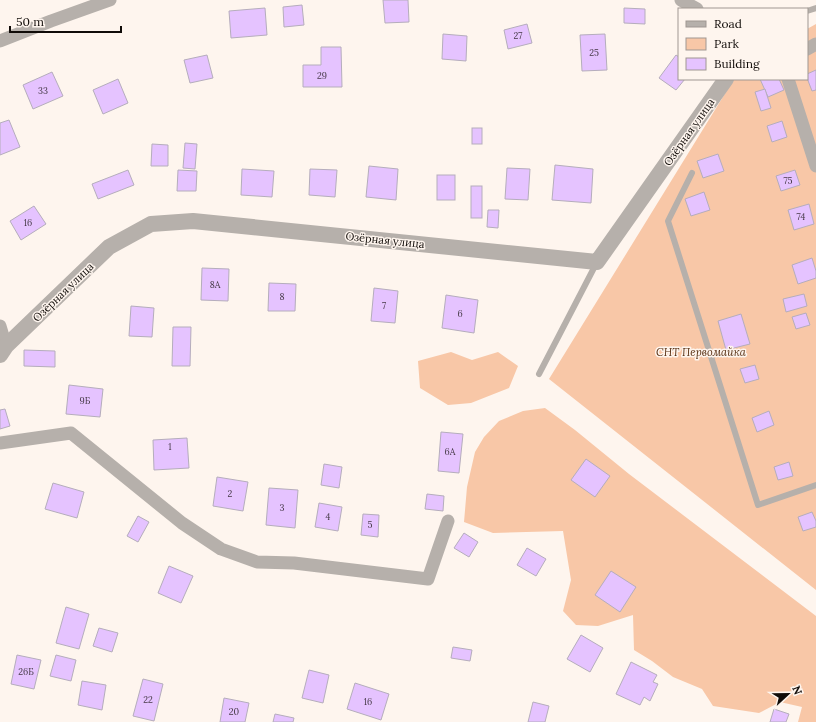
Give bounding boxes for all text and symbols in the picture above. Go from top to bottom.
scale bar [10,8,121,34]
legend [678,8,808,80]
text: 50 m [16,14,44,29]
text: Road [714,16,742,31]
house number: 27 [514,30,522,41]
text: Park [714,36,740,51]
house number: 25 [589,47,599,58]
text: Building [714,56,760,71]
house number: 29 [317,70,327,81]
house number: 33 [38,85,48,96]
street label: Озёрная улица [661,95,718,169]
house number: 75 [783,175,793,186]
house number: 74 [797,211,806,222]
house number: 16 [24,217,32,228]
street label: Озёрная улица [345,229,426,251]
street label: Озёрная улица [30,259,97,325]
house number: 8А [210,279,221,290]
house number: 8 [279,291,285,302]
house number: 7 [382,300,386,311]
house number: 6 [457,308,463,319]
park label: СНТ Первомайка [656,345,747,359]
house number: 9Б [80,395,91,406]
house number: 1 [168,441,172,452]
house number: 6А [445,446,456,457]
house number: 2 [228,488,233,499]
house number: 3 [279,502,285,513]
house number: 4 [326,511,331,522]
house number: 5 [368,519,373,530]
house number: 26Б [18,666,34,677]
north arrow [768,674,808,714]
text: N [789,684,806,697]
house number: 22 [143,694,153,705]
house number: 16 [364,696,372,707]
house number: 20 [229,706,240,717]

